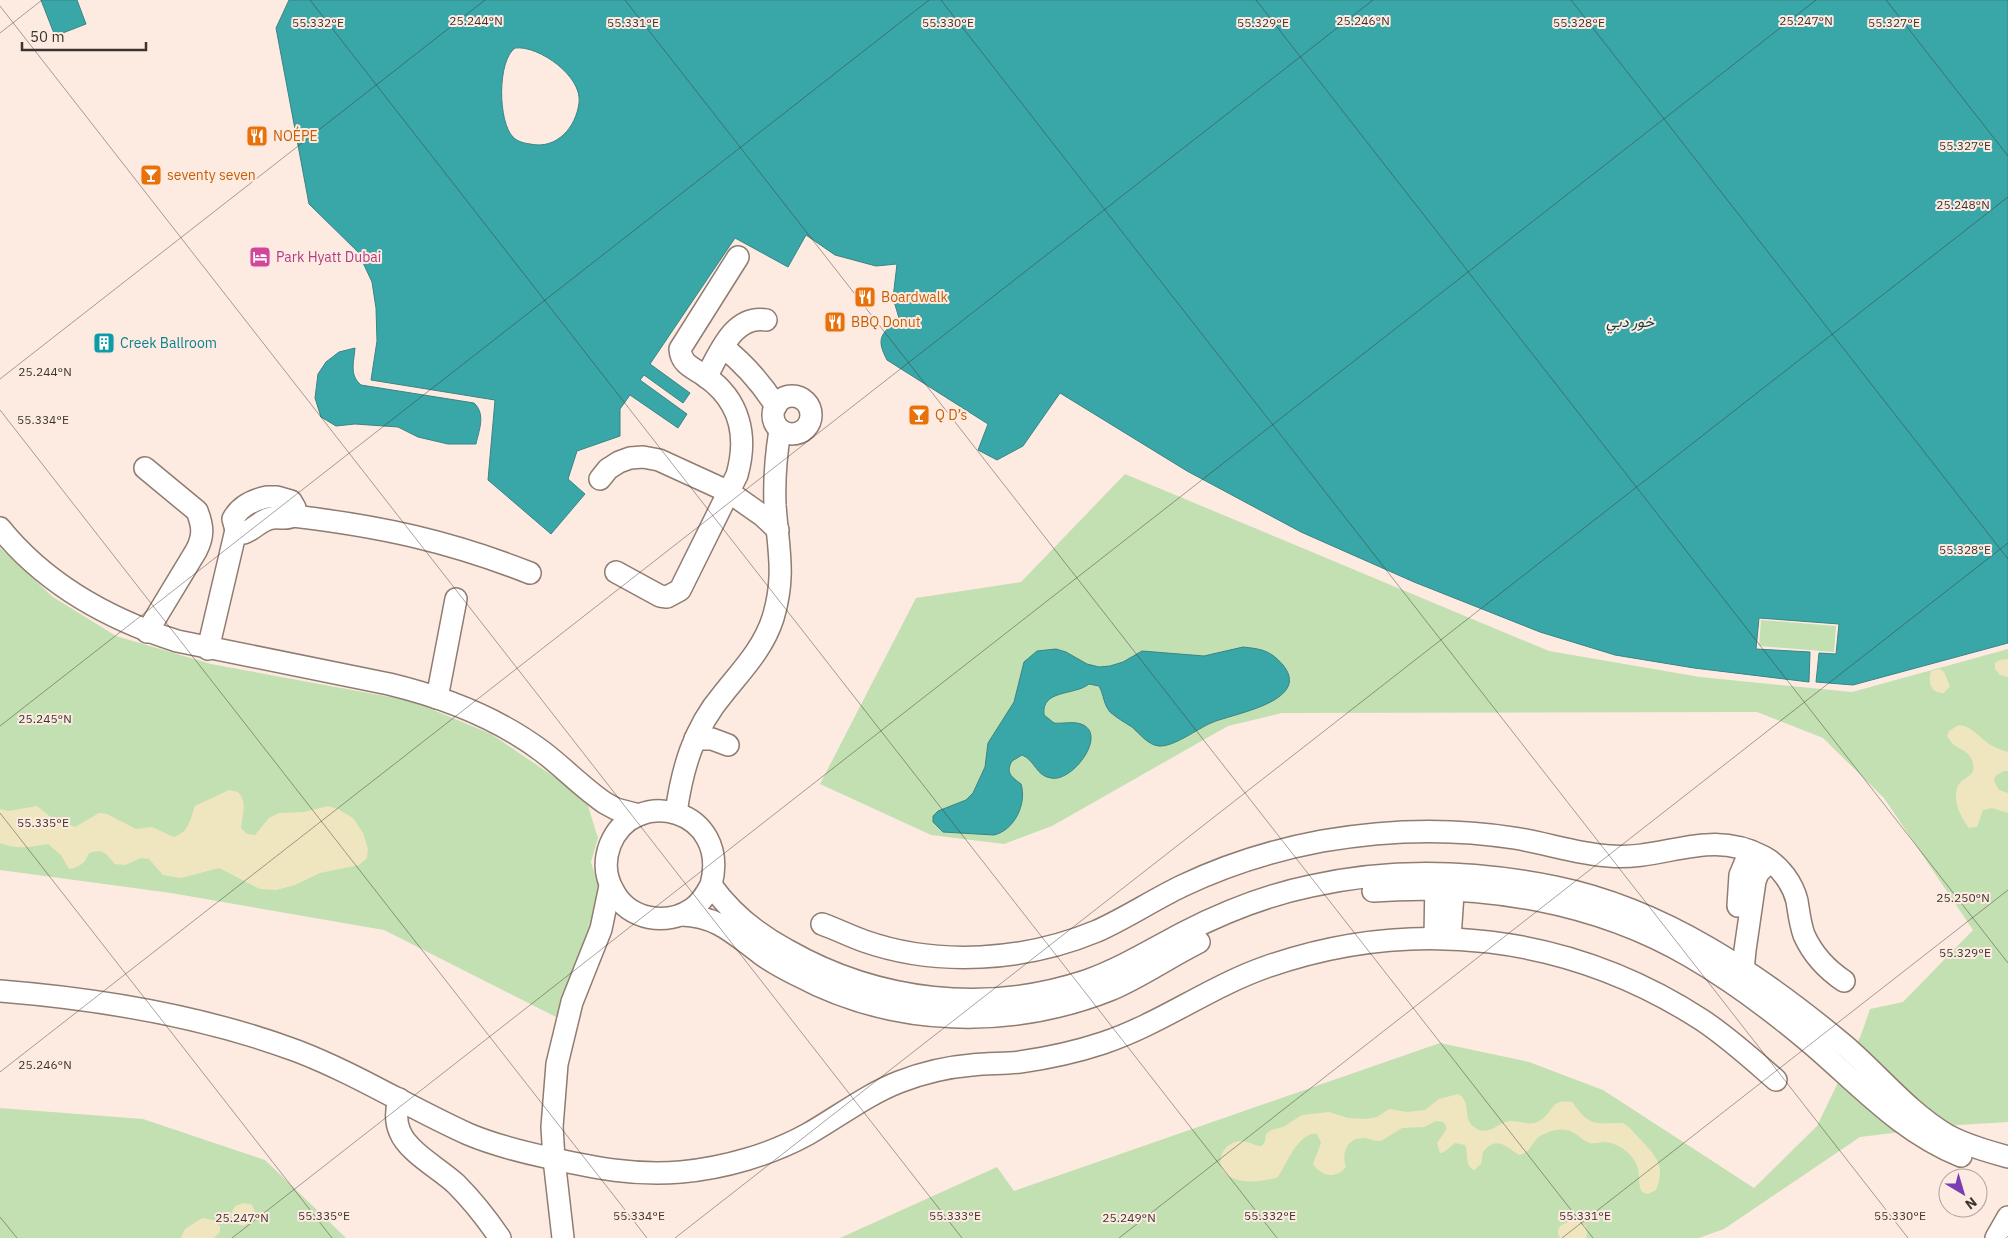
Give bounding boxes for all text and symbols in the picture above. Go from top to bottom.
text: 25.244°N [449,13,503,28]
text: 25.246°N [1336,13,1390,28]
text: 25.247°N [1779,13,1833,28]
text: 55.332°E [292,15,344,30]
text: 55.331°E [607,15,659,30]
text: 55.330°E [922,15,974,30]
text: 55.329°E [1237,15,1289,30]
text: 55.328°E [1553,15,1605,30]
text: 55.327°E [1868,15,1920,30]
scale bar [22,20,146,52]
text: 50 m [30,27,65,46]
restaurant icon: NOÉPE [245,124,269,148]
place label: NOÉPE [273,126,318,145]
text: 55.327°E [1939,138,1991,153]
bar icon: seventy seven [139,163,163,187]
place label: seventy seven [167,166,256,184]
text: 25.248°N [1936,197,1990,212]
hotel icon: Park Hyatt Dubai [248,245,272,269]
place label: Park Hyatt Dubai [276,248,381,266]
restaurant icon: Boardwalk [853,285,877,309]
place label: Boardwalk [881,288,949,306]
restaurant icon: BBQ Donut [823,310,847,334]
water label: خور دبي [1606,312,1655,334]
place label: BBQ Donut [851,313,921,331]
building icon: Creek Ballroom [92,331,116,355]
place label: Creek Ballroom [120,334,217,352]
text: 25.244°N [18,364,72,379]
bar icon: Q D’s [907,403,931,427]
place label: Q D’s [935,406,968,424]
text: 55.334°E [17,412,69,427]
text: 55.328°E [1939,542,1991,557]
text: 25.245°N [18,711,72,726]
text: 55.335°E [17,815,69,830]
text: 25.250°N [1936,890,1990,905]
text: 55.329°E [1939,945,1991,960]
text: 25.246°N [18,1057,72,1072]
north arrow [1938,1168,1988,1218]
text: N [1961,1193,1981,1213]
text: 55.335°E [298,1208,350,1223]
text: 55.334°E [613,1208,665,1223]
text: 55.333°E [929,1208,981,1223]
text: 55.332°E [1244,1208,1296,1223]
text: 55.331°E [1559,1208,1611,1223]
text: 55.330°E [1874,1208,1926,1223]
text: 25.247°N [215,1210,269,1225]
text: 25.249°N [1102,1210,1156,1225]

